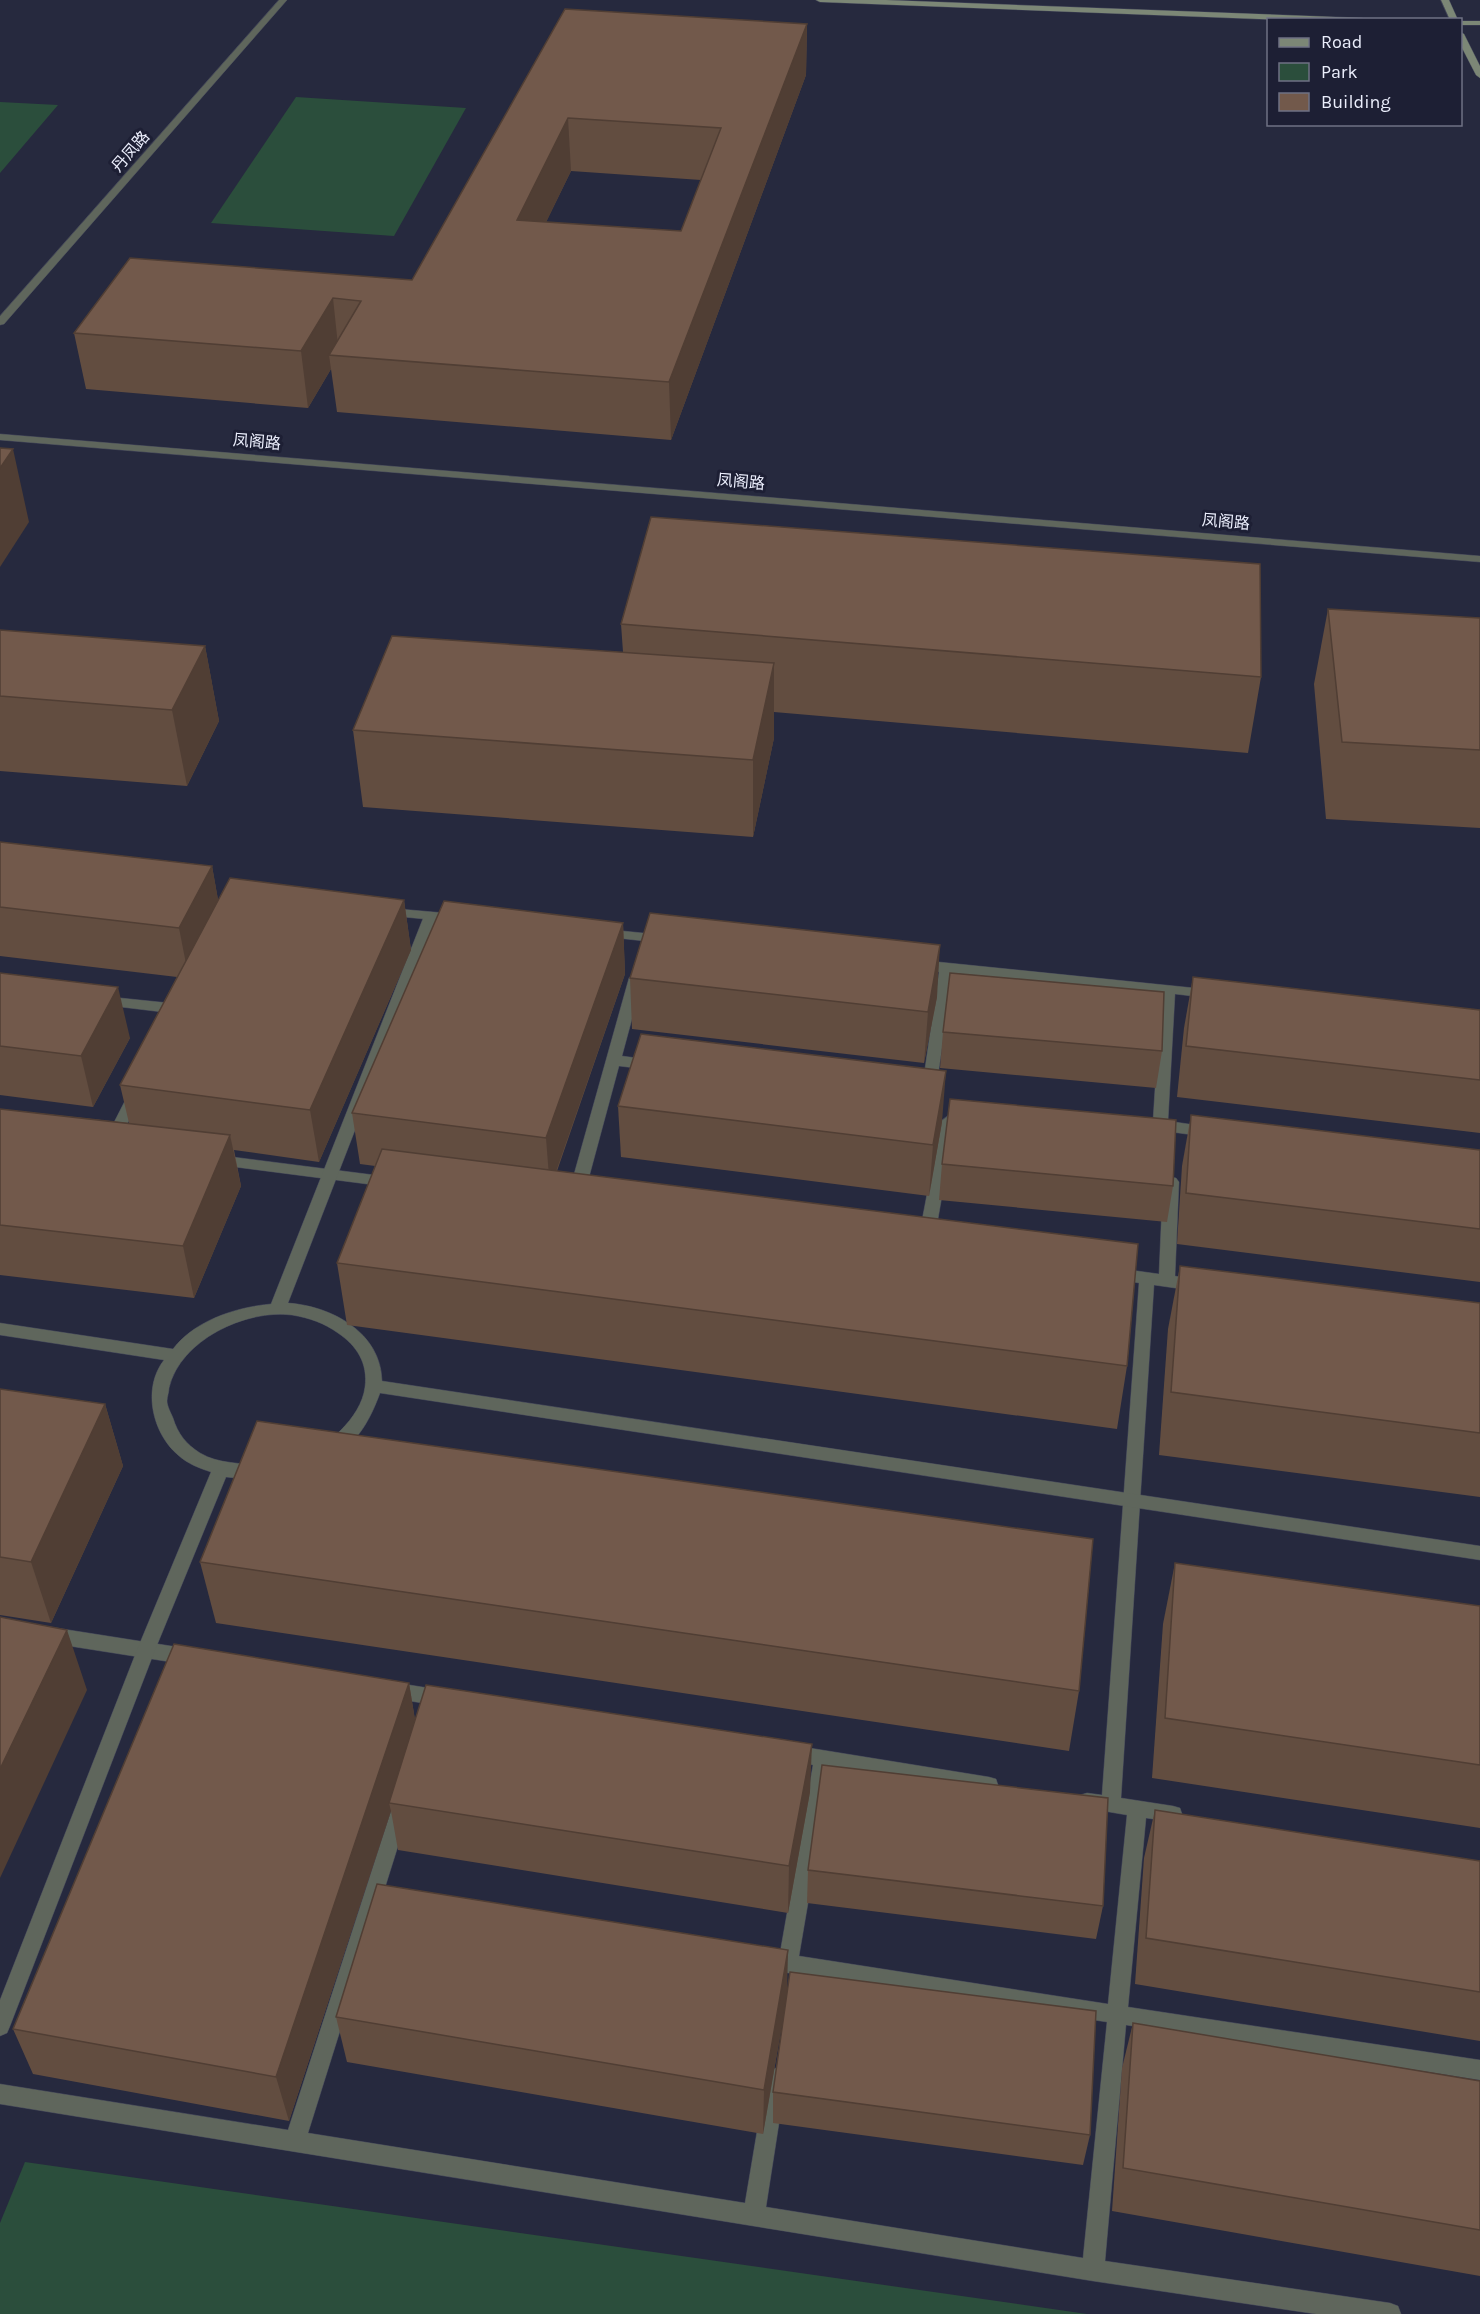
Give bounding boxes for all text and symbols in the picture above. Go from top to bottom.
legend [1267,18,1462,126]
text: Road [1321,31,1362,53]
text: Park [1321,61,1358,83]
text: Building [1321,91,1391,113]
street label: 丹凤路 [107,127,153,176]
street label: 凤阁路 [232,430,282,453]
street label: 凤阁路 [716,470,766,493]
street label: 凤阁路 [1201,510,1251,533]

